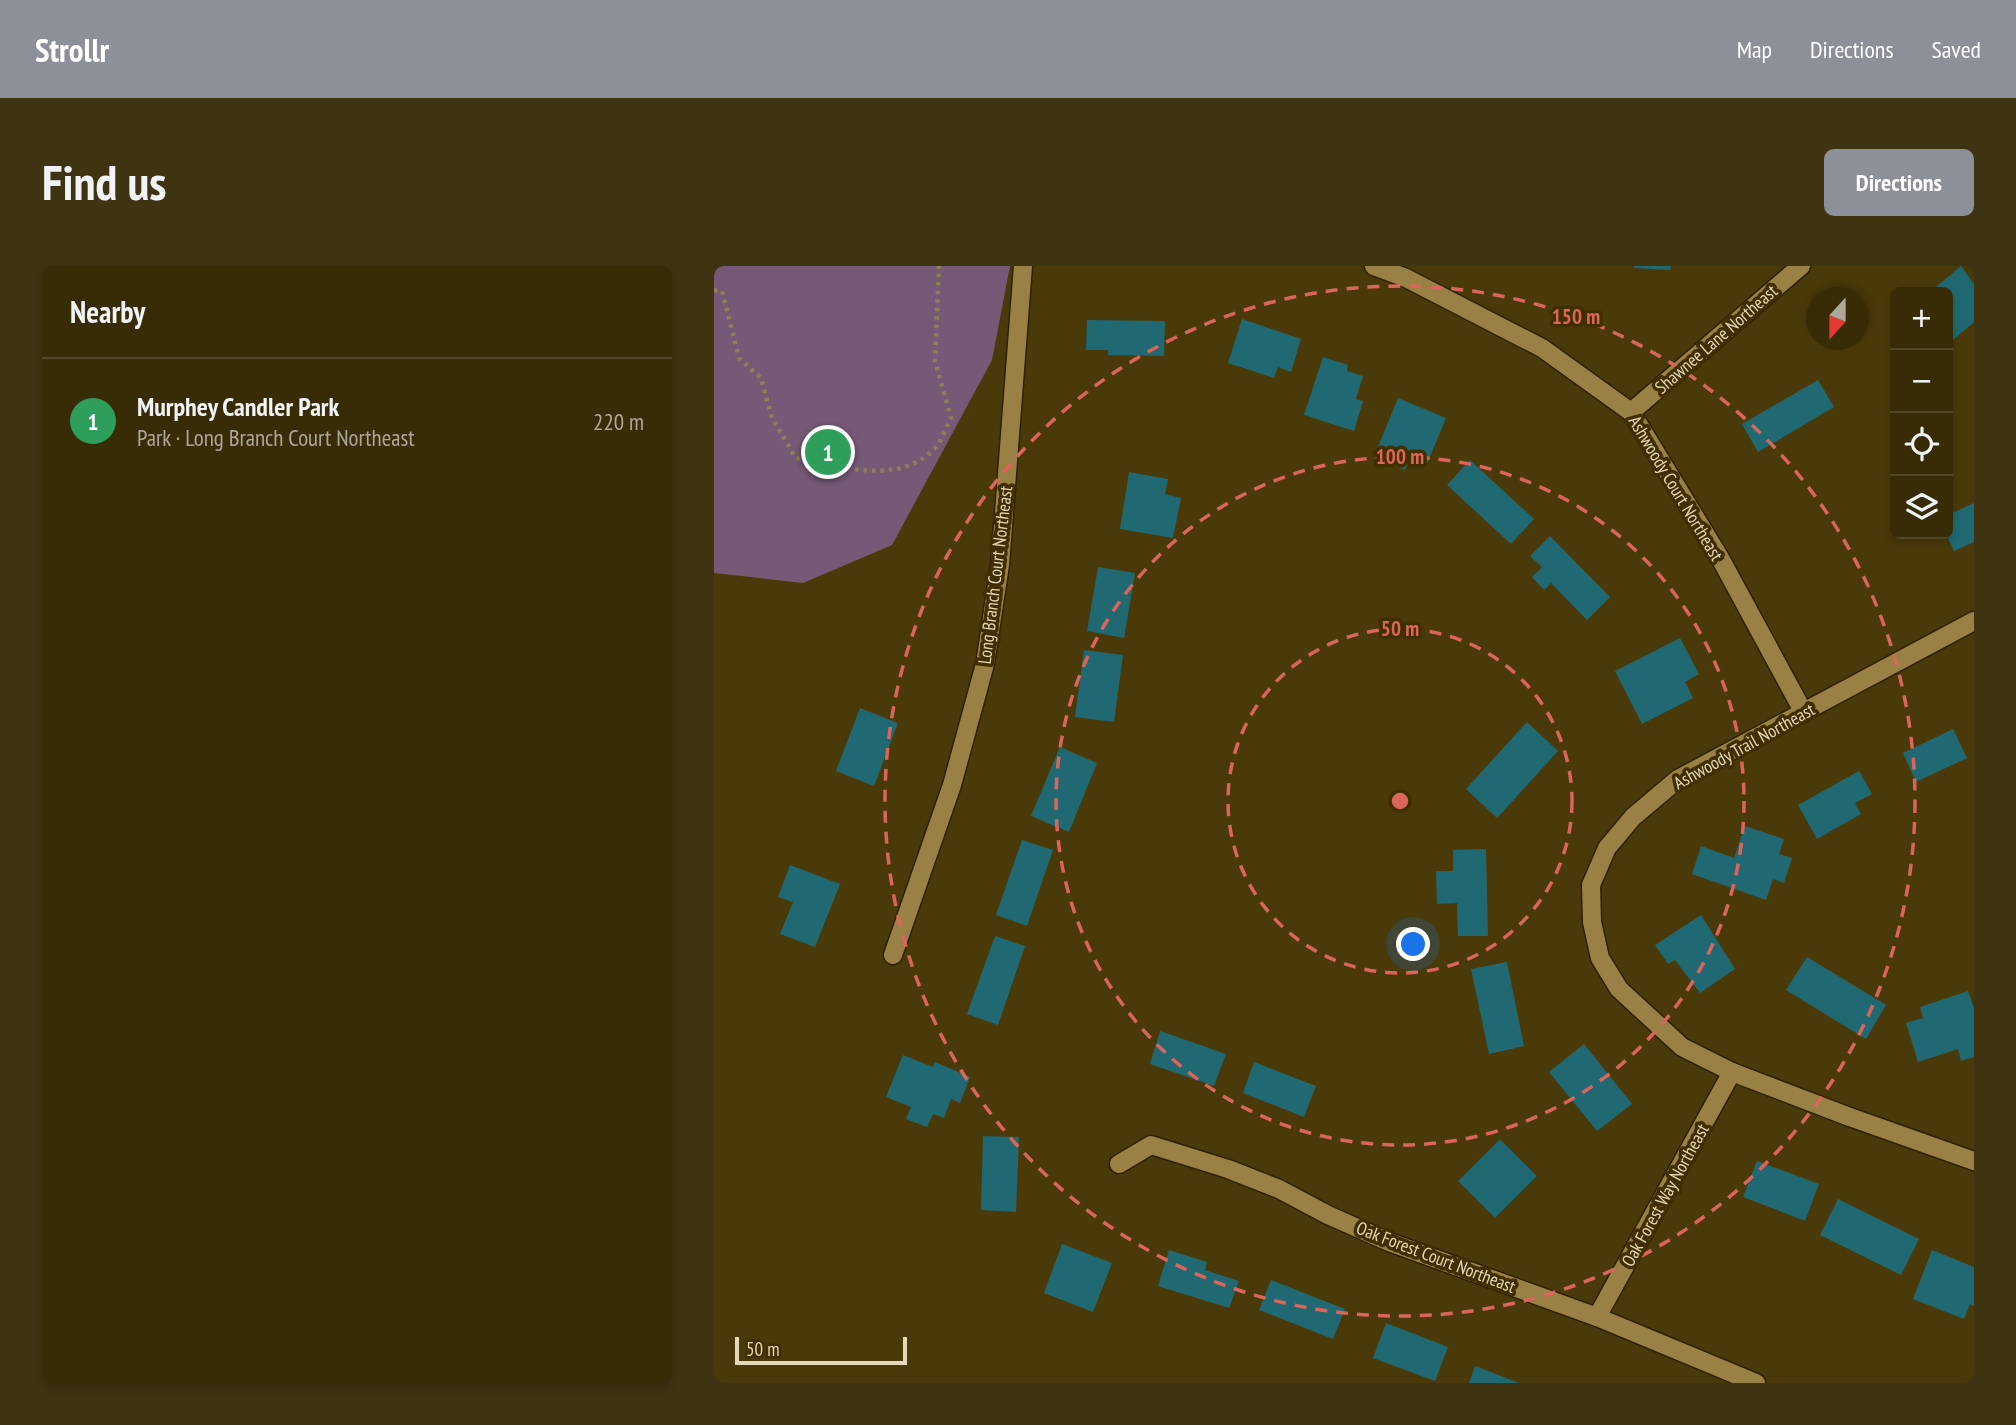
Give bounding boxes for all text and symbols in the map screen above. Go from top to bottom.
text: Strollr [35,28,109,71]
text: Map [1737,34,1772,65]
text: Directions [1810,34,1894,65]
text: Saved [1932,34,1981,65]
button: Directions [1824,149,1974,216]
text: Find us [42,150,166,214]
street label: Shawnee Lane Northeast [1650,280,1782,398]
north arrow [1806,287,1869,350]
map controls [1890,287,1953,539]
button: + [1890,287,1953,350]
text: Nearby [70,292,145,331]
text: 150 m [1552,303,1600,330]
button: − [1890,350,1953,413]
text: Murphey Candler Park [137,390,339,423]
text: 1 [88,407,99,436]
text: 220 m [593,407,644,436]
street label: Ashwoody Court Northeast [1624,411,1728,565]
button: locate [1890,413,1953,476]
text: Park · Long Branch Court Northeast [137,423,415,452]
pin: 1 [805,426,851,478]
text: 100 m [1376,443,1424,470]
button: layers [1890,476,1953,539]
street label: Long Branch Court Northeast [973,485,1017,665]
text: 50 m [1381,615,1419,642]
street label: Ashwoody Trail Northeast [1669,698,1819,794]
centre of rings [1388,789,1412,813]
your location [1396,927,1430,961]
street label: Oak Forest Way Northeast [1616,1120,1714,1270]
street label: Oak Forest Court Northeast [1353,1216,1519,1298]
scale bar [735,1334,906,1366]
text: 50 m [746,1337,780,1361]

